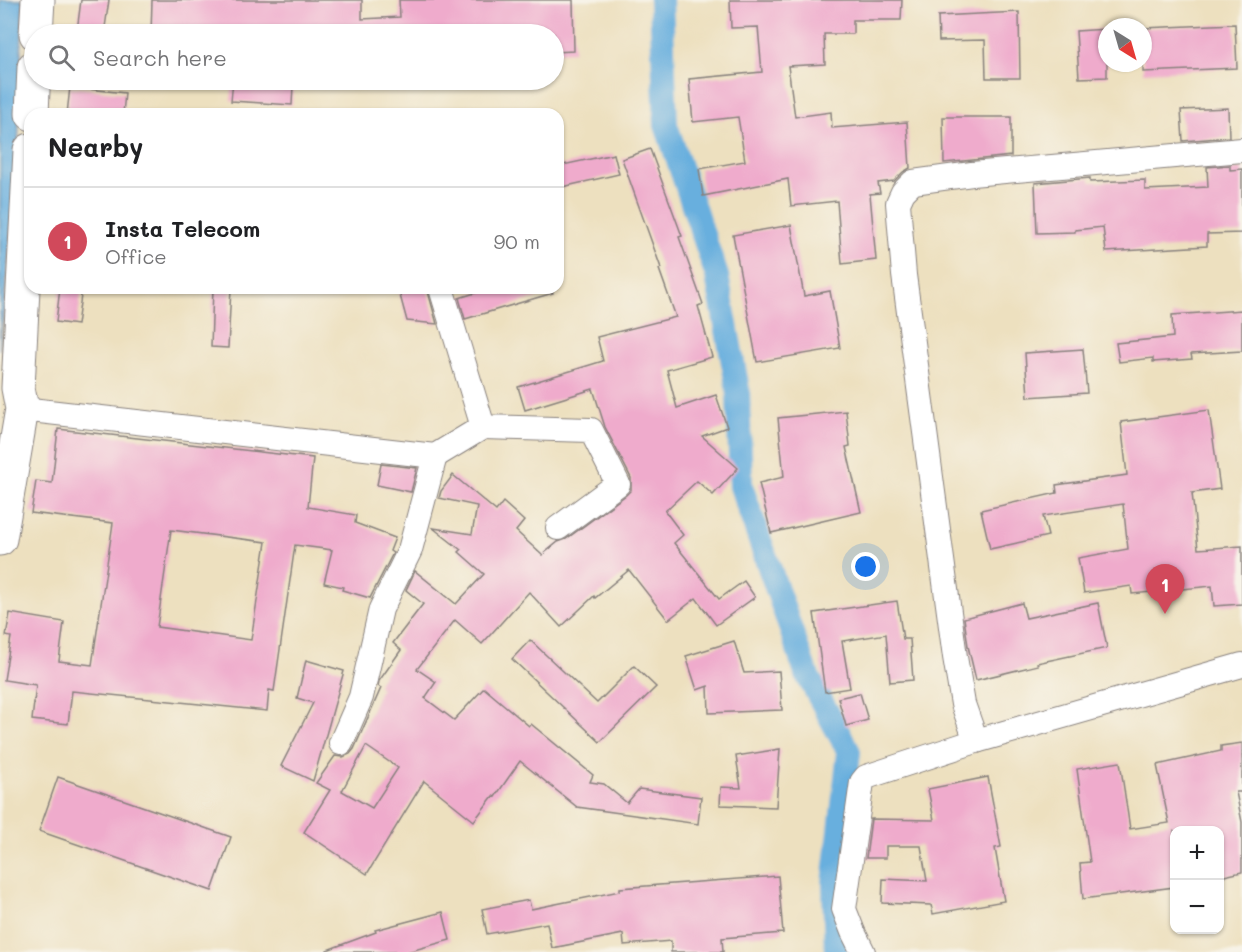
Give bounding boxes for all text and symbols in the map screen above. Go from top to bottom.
north arrow [1098,18,1152,72]
search box [24,24,564,90]
icon: search [45,41,78,74]
text: Search here [93,43,227,72]
text: Nearby [48,130,143,164]
text: Insta Telecom [105,214,260,243]
text: 1 [63,228,72,254]
text: 90 m [494,228,540,254]
text: Office [105,243,167,269]
your location [851,552,880,581]
pin: 1 [1146,564,1184,614]
map controls [1170,826,1224,934]
button: + [1170,826,1224,880]
button: − [1170,880,1224,934]

